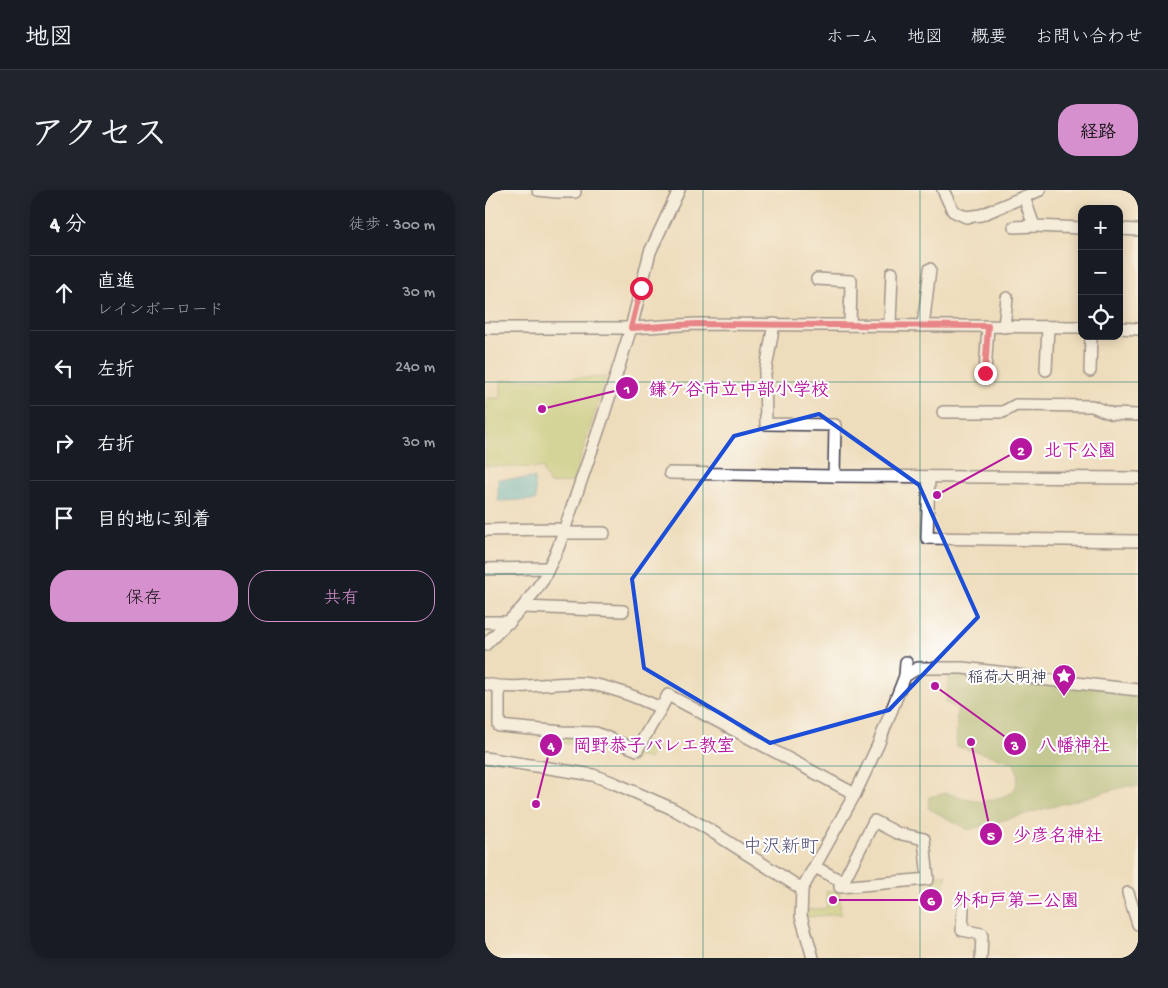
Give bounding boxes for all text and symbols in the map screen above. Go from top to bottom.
text: 地図 [25,25,73,54]
text: ホーム [826,28,879,49]
text: 地図 [907,28,943,49]
text: 概要 [971,28,1007,49]
text: お問い合わせ [1035,28,1143,49]
button: 経路 [1058,104,1138,156]
text: アクセス [30,117,168,158]
map controls [1078,205,1123,340]
button: + [1078,205,1123,250]
text: 4 分 [50,214,86,239]
text: 徒歩 · 300 m [349,217,435,236]
button: − [1078,250,1123,295]
text: 直進 [97,272,135,295]
route start [630,277,653,300]
icon: ahead [50,279,78,307]
text: 30 m [402,284,435,303]
button: locate [1078,295,1123,340]
text: レインボーロード [97,302,224,321]
icon: left [50,354,78,382]
text: 240 m [395,359,435,378]
text: 左折 [97,360,135,383]
route end [974,362,997,385]
callout: 鎌ケ谷市立中部小学校 [614,372,839,405]
text: 鎌ケ谷市立中部小学校 [649,380,829,402]
text: 1 [623,381,630,399]
icon: right [50,429,78,457]
callout: 北下公園 [1009,433,1126,466]
text: 30 m [402,434,435,453]
text: 右折 [97,435,135,458]
text: 北下公園 [1044,441,1116,463]
text: 2 [1017,443,1025,461]
icon: arrive [50,504,78,532]
text: 目的地に到着 [97,510,211,533]
button: 保存 [50,570,238,622]
button: 共有 [248,570,435,622]
place icon: 稲荷大明神 [1051,663,1077,697]
place label: 稲荷大明神 [967,669,1047,689]
callout: 岡野恭子バレエ教室 [538,728,745,761]
callout: 八幡神社 [1003,728,1120,761]
text: 岡野恭子バレエ教室 [573,736,735,758]
text: 八幡神社 [1038,736,1110,758]
text: 4 [546,738,555,756]
text: 3 [1010,738,1019,756]
callout: 少彦名神社 [978,818,1113,851]
text: 少彦名神社 [1013,826,1103,848]
text: 5 [987,828,995,846]
district label: 中沢新町 [743,836,819,860]
callout: 外和戸第二公園 [918,883,1089,916]
text: 外和戸第二公園 [953,891,1079,913]
text: 6 [927,893,935,911]

